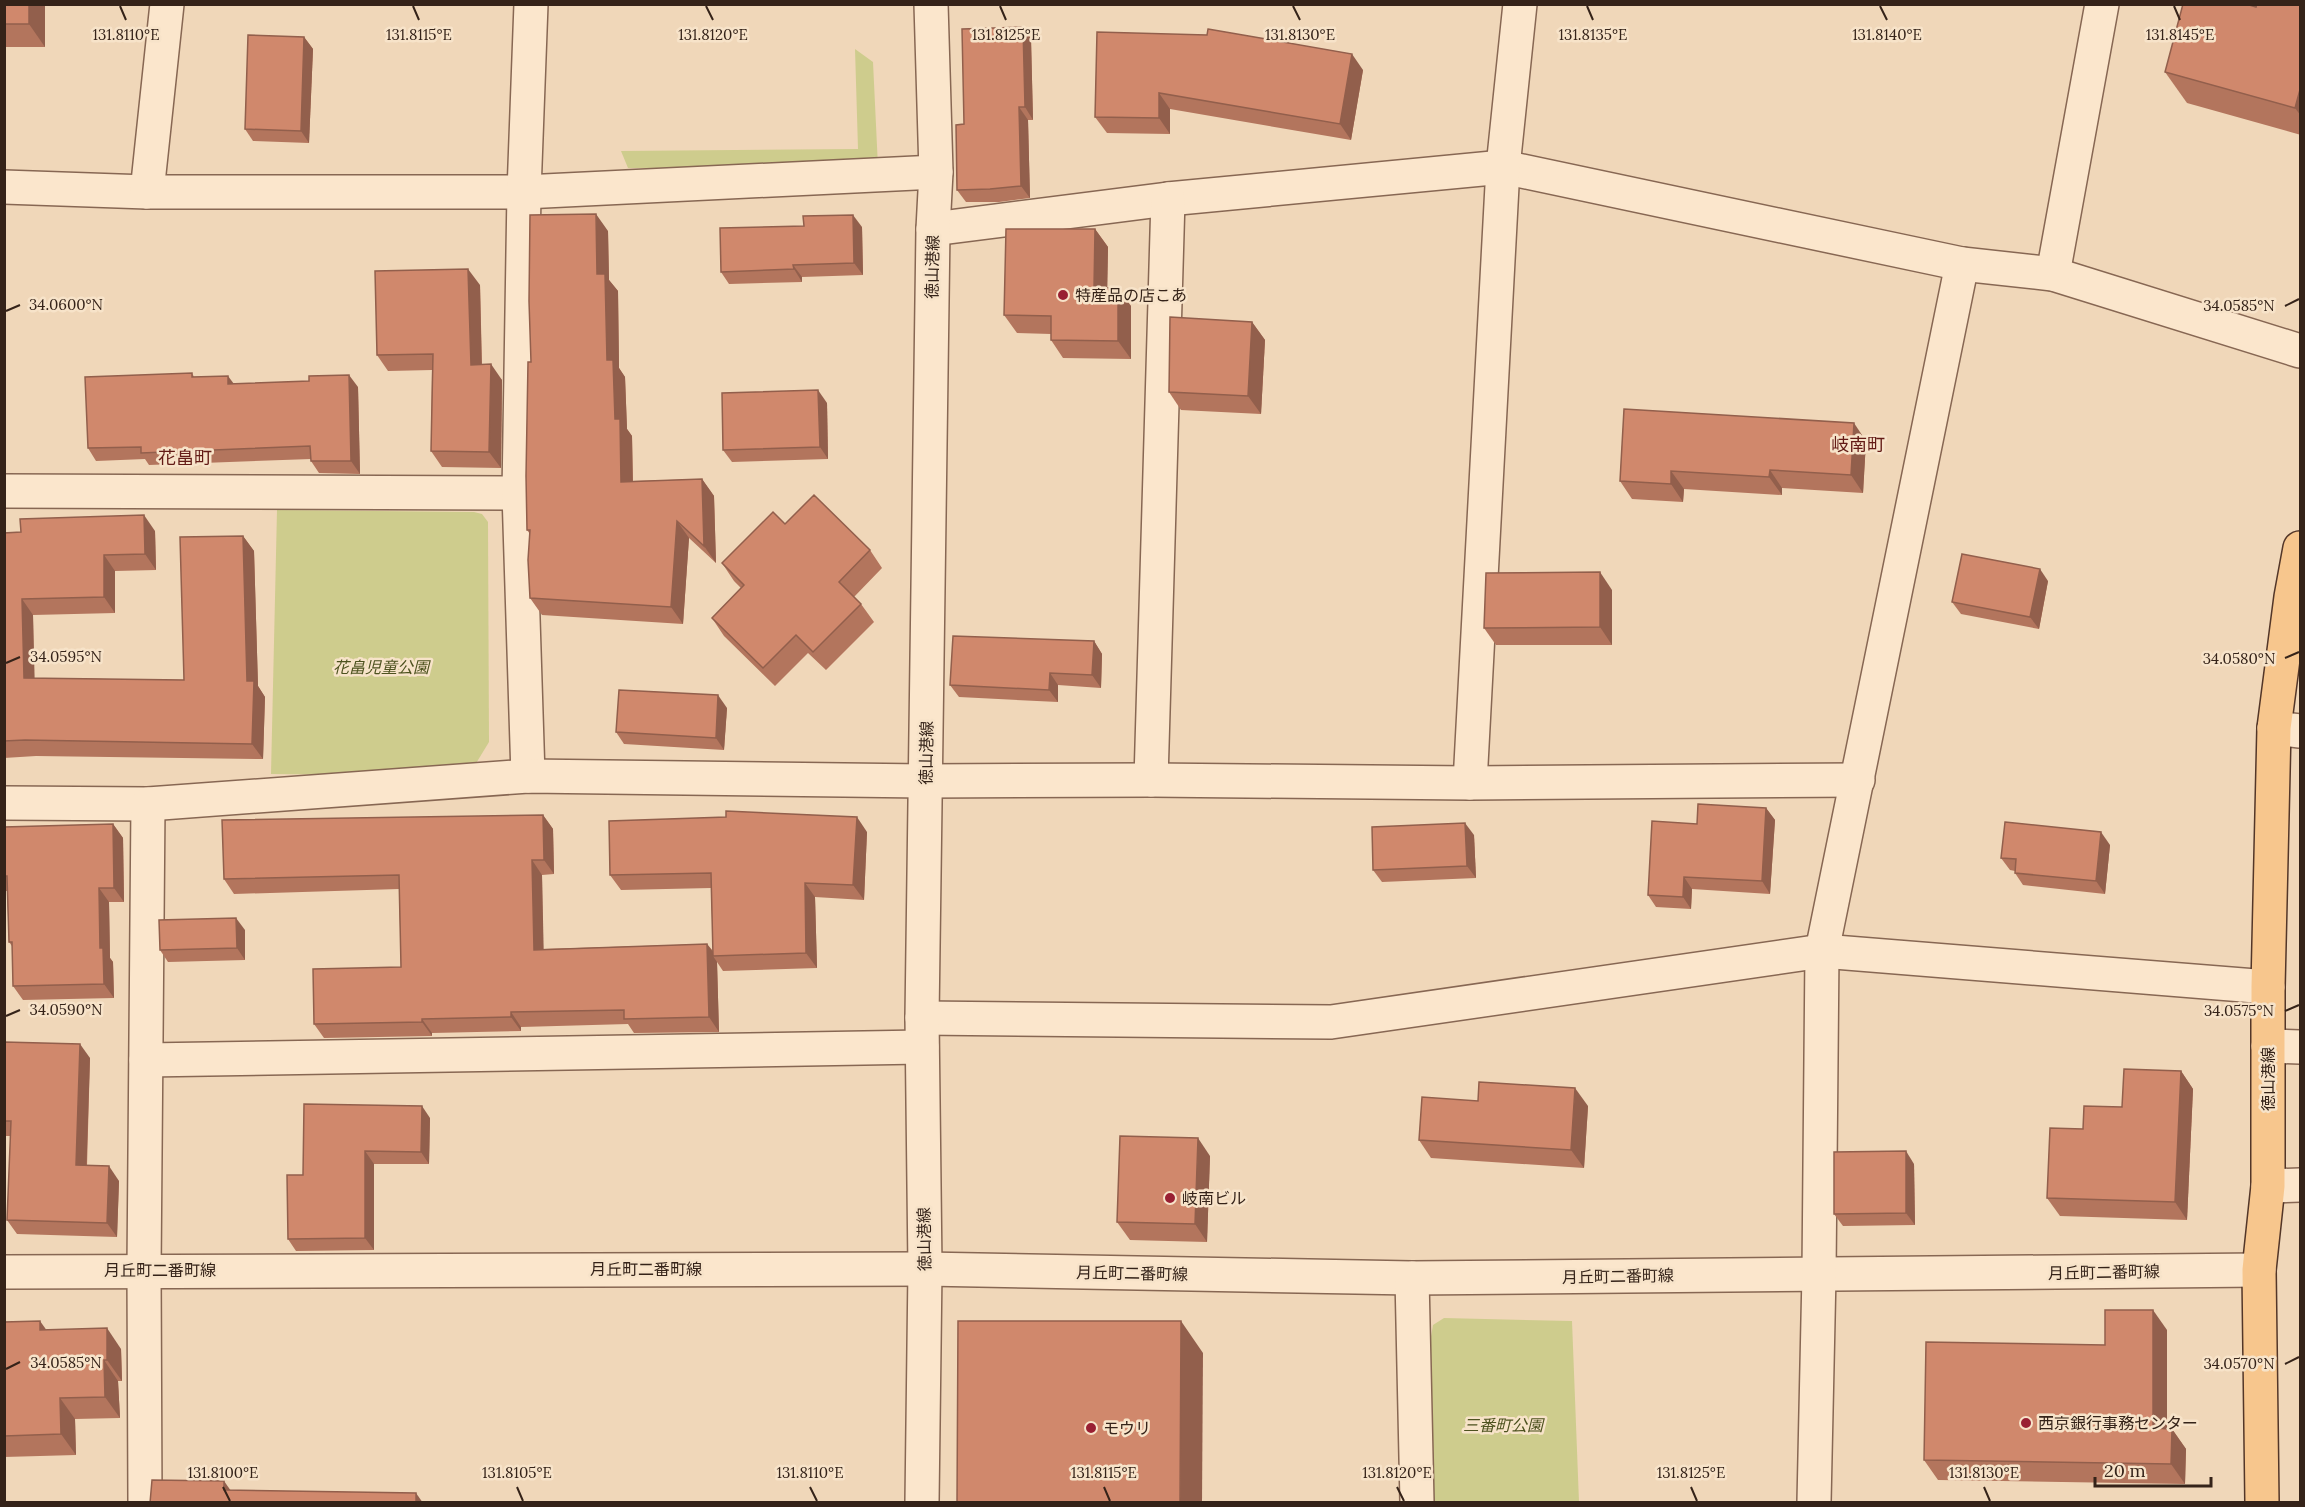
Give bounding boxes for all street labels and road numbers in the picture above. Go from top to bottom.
street label: 徳山港線 [921,235,943,299]
street label: 徳山港線 [915,721,937,785]
street label: 徳山港線 [2258,1047,2278,1111]
street label: 徳山港線 [913,1207,935,1271]
street label: 月丘町二番町線 [590,1259,702,1279]
street label: 月丘町二番町線 [104,1260,216,1280]
street label: 月丘町二番町線 [2048,1261,2160,1283]
street label: 月丘町二番町線 [1076,1262,1188,1284]
street label: 月丘町二番町線 [1562,1265,1674,1287]

